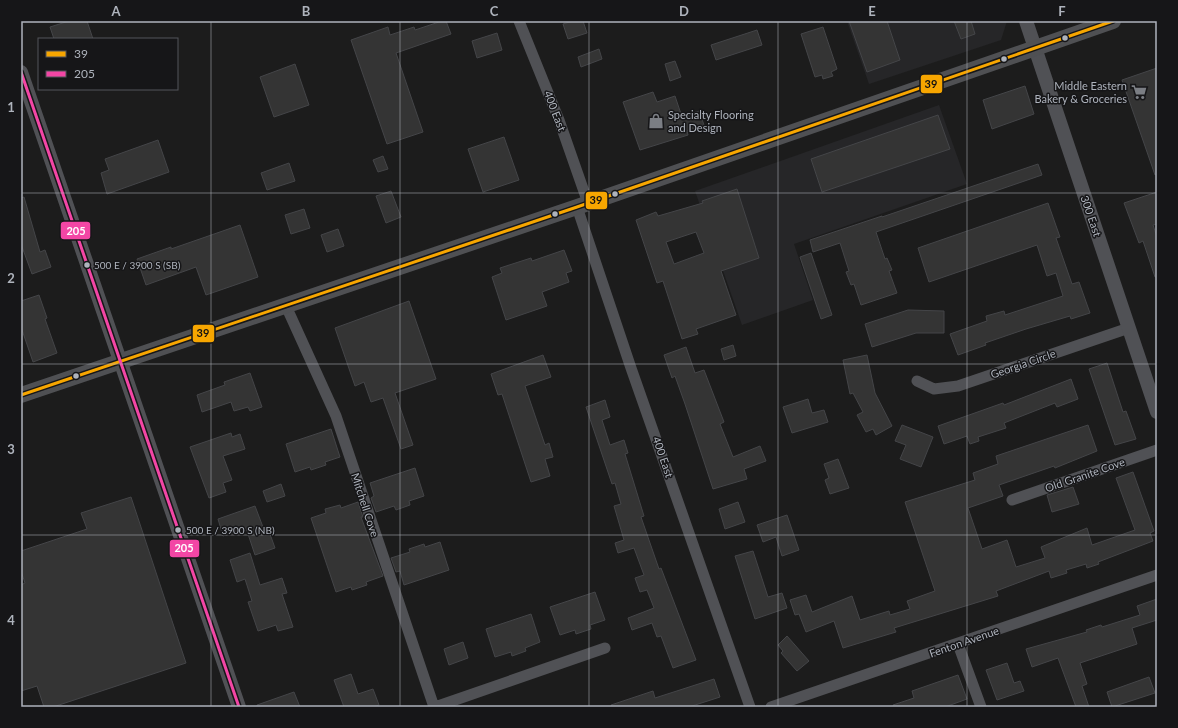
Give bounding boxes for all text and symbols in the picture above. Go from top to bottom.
text: A [110,3,121,19]
text: B [302,3,311,19]
text: C [490,3,499,19]
text: D [679,3,689,19]
text: E [868,3,876,19]
text: F [1058,3,1066,19]
unlabelled marker [1060,33,1070,43]
legend [38,38,178,90]
text: 39 [74,46,88,61]
unlabelled marker [999,54,1009,64]
text: 205 [74,66,95,81]
line badge: 39 [920,74,943,94]
text: 39 [925,77,937,90]
place label: Middle Eastern Bakery & Groceries [1034,79,1127,105]
supermarket icon: Middle Eastern Bakery & Groceries [1130,83,1148,101]
street label: 400 East [542,89,569,133]
text: 1 [7,99,15,115]
place label: Specialty Flooring and Design [668,108,754,134]
shop icon: Specialty Flooring and Design [647,112,665,130]
unlabelled marker [610,189,620,199]
line badge: 39 [585,191,608,210]
text: 39 [590,193,602,206]
street label: 300 East [1078,194,1105,238]
unlabelled marker [550,209,560,219]
line badge: 205 [60,221,91,240]
text: 205 [66,224,86,237]
place label: 500 E / 3900 S (SB) [94,259,181,271]
marker: 500 E / 3900 S (SB) [82,260,92,270]
text: 2 [7,270,15,286]
line badge: 39 [192,324,215,343]
text: 39 [197,326,209,339]
street label: Georgia Circle [989,346,1057,381]
unlabelled marker [71,371,81,381]
street label: 400 East [650,435,677,479]
text: 3 [7,441,15,457]
street label: Old Granite Cove [1043,455,1127,494]
street label: Mitchell Cove [349,471,382,539]
place label: 500 E / 3900 S (NB) [186,524,275,536]
marker: 500 E / 3900 S (NB) [173,525,183,535]
line badge: 205 [169,539,200,558]
text: 205 [174,541,194,554]
text: 4 [7,612,15,628]
street label: Fenton Avenue [927,623,1001,660]

